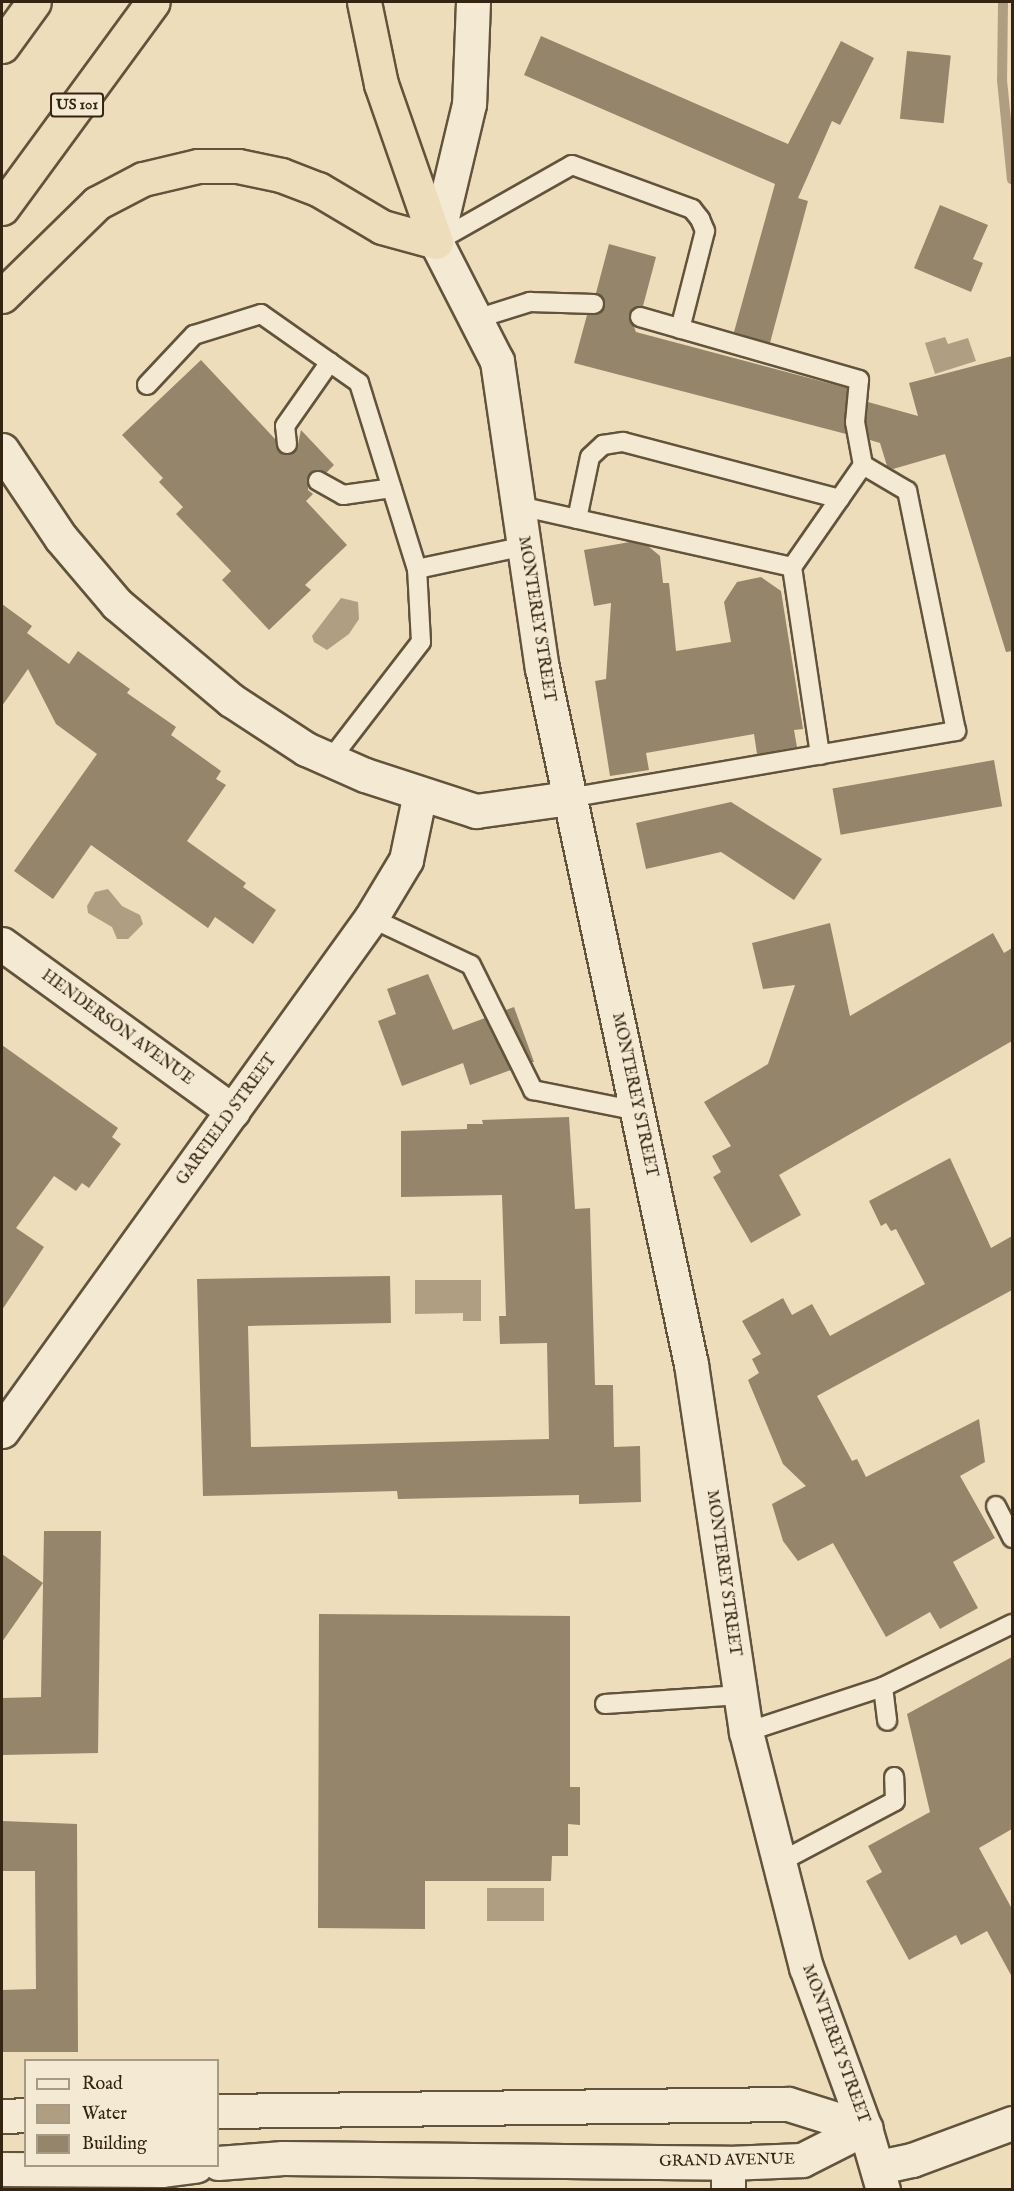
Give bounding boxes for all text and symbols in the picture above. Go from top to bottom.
road number: US 101 [50,93,104,117]
street label: MONTEREY STREET [513,535,559,703]
street label: HENDERSON AVENUE [37,966,197,1090]
street label: MONTEREY STREET [607,1011,661,1179]
street label: GARFIELD STREET [173,1051,281,1189]
street label: MONTEREY STREET [702,1489,744,1657]
street label: MONTEREY STREET [797,1962,873,2126]
legend [24,2059,219,2167]
text: Road [82,2073,123,2096]
text: Water [82,2103,127,2126]
text: Building [82,2133,147,2156]
street label: GRAND AVENUE [659,2150,795,2172]

